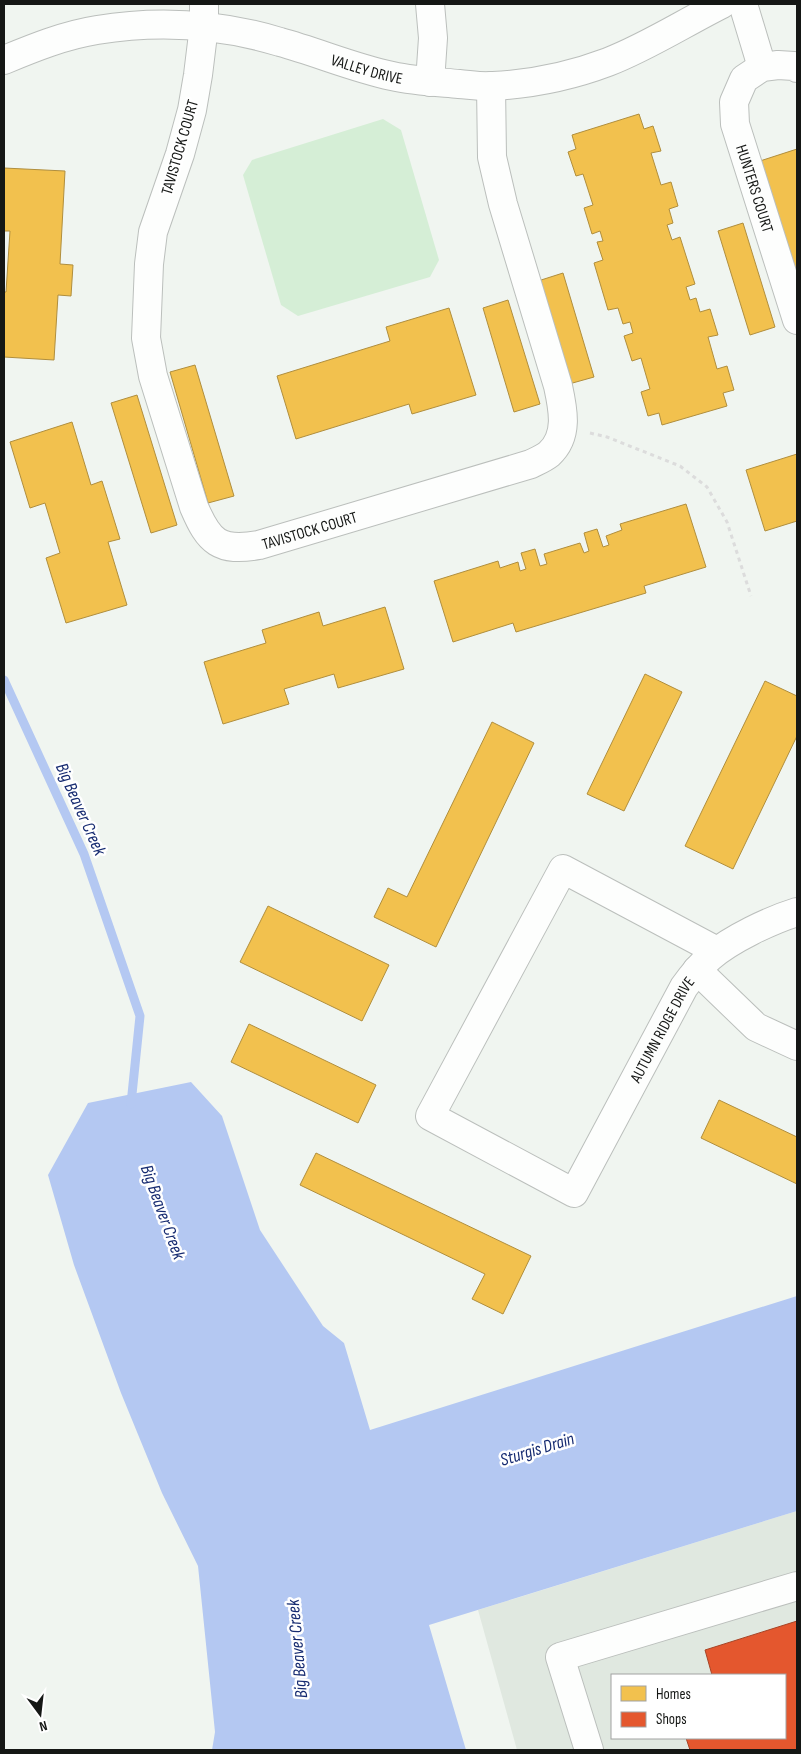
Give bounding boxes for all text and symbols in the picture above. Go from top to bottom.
street label: VALLEY DRIVE [328,51,404,89]
street label: TAVISTOCK COURT [158,97,203,197]
street label: HUNTERS COURT [731,142,777,236]
street label: TAVISTOCK COURT [260,508,360,555]
water label: Big Beaver Creek [51,760,111,860]
street label: AUTUMN RIDGE DRIVE [626,973,699,1087]
water label: Big Beaver Creek [136,1162,190,1263]
water label: Sturgis Drain [498,1428,577,1471]
water label: Big Beaver Creek [283,1597,312,1699]
legend [611,1674,786,1739]
text: Homes [656,1685,691,1704]
north arrow [15,1689,65,1739]
text: Shops [656,1710,687,1729]
text: N [37,1717,49,1735]

